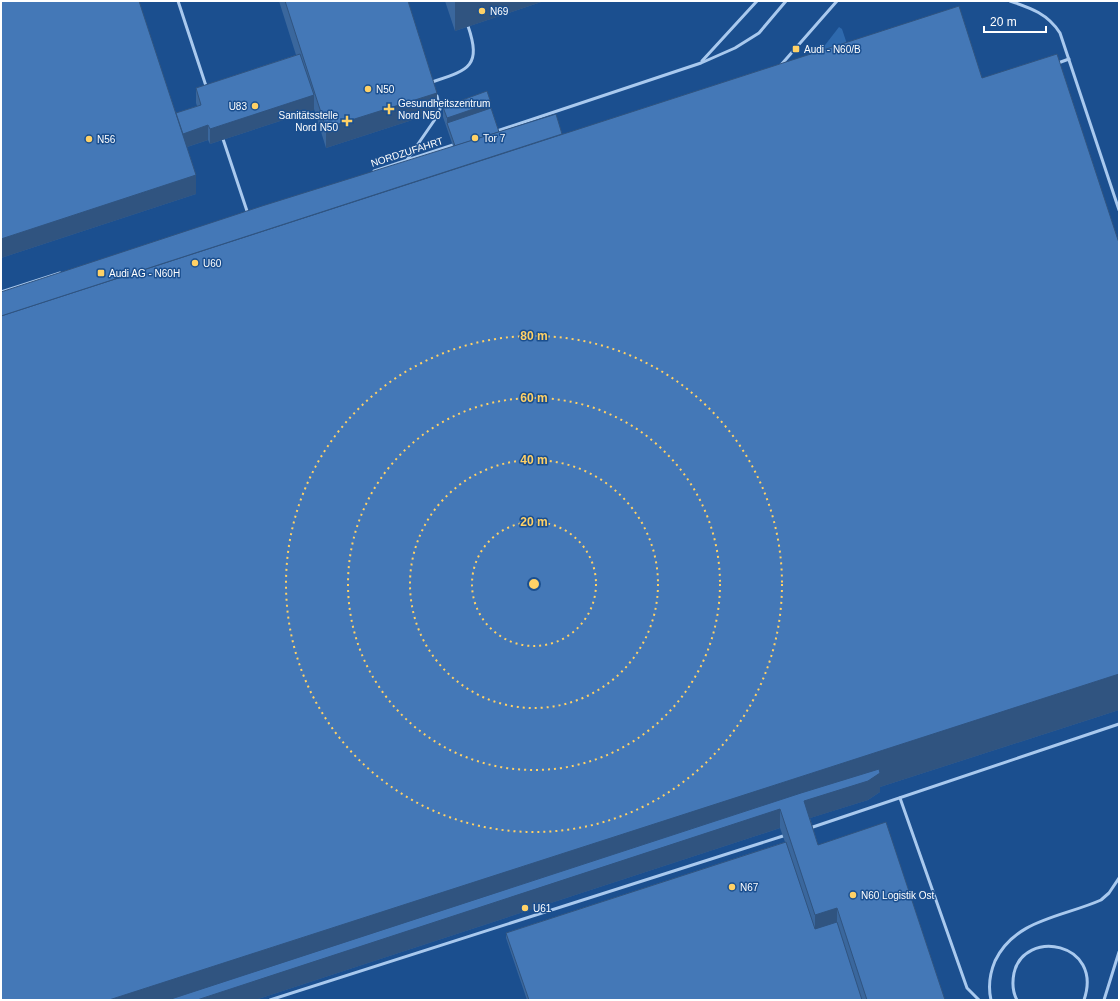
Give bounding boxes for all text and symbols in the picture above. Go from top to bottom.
marker: N69 [477,6,487,16]
place label: N69 [490,6,509,17]
scale bar [984,8,1046,34]
text: 20 m [990,15,1017,29]
marker: Audi - N60/B [791,44,801,54]
place label: Audi - N60/B [804,44,861,55]
marker: N50 [363,84,373,94]
place label: N50 [376,84,395,95]
place label: Gesundheitszentrum Nord N50 [398,98,490,121]
place label: U83 [229,101,247,112]
marker: U83 [250,101,260,111]
marker: Gesundheitszentrum Nord N50 [383,103,395,115]
place label: Sanitätsstelle Nord N50 [279,110,338,133]
marker: Sanitätsstelle Nord N50 [341,115,353,127]
marker: Tor 7 [470,133,480,143]
place label: Tor 7 [483,133,506,144]
marker: N56 [84,134,94,144]
place label: N56 [97,134,116,145]
street label: NORDZUFAHRT [369,135,445,169]
marker: U60 [190,258,200,268]
place label: U60 [203,258,222,269]
marker: Audi AG - N60H [96,268,106,278]
place label: Audi AG - N60H [109,268,180,279]
text: 80 m [520,329,548,343]
text: 60 m [520,391,548,405]
text: 40 m [520,453,548,467]
text: 20 m [520,515,548,529]
centre of rings [527,577,541,591]
marker: N67 [727,882,737,892]
place label: N67 [740,882,759,893]
marker: N60 Logistik Ost [848,890,858,900]
place label: N60 Logistik Ost [861,890,935,901]
marker: U61 [520,903,530,913]
place label: U61 [533,903,552,914]

